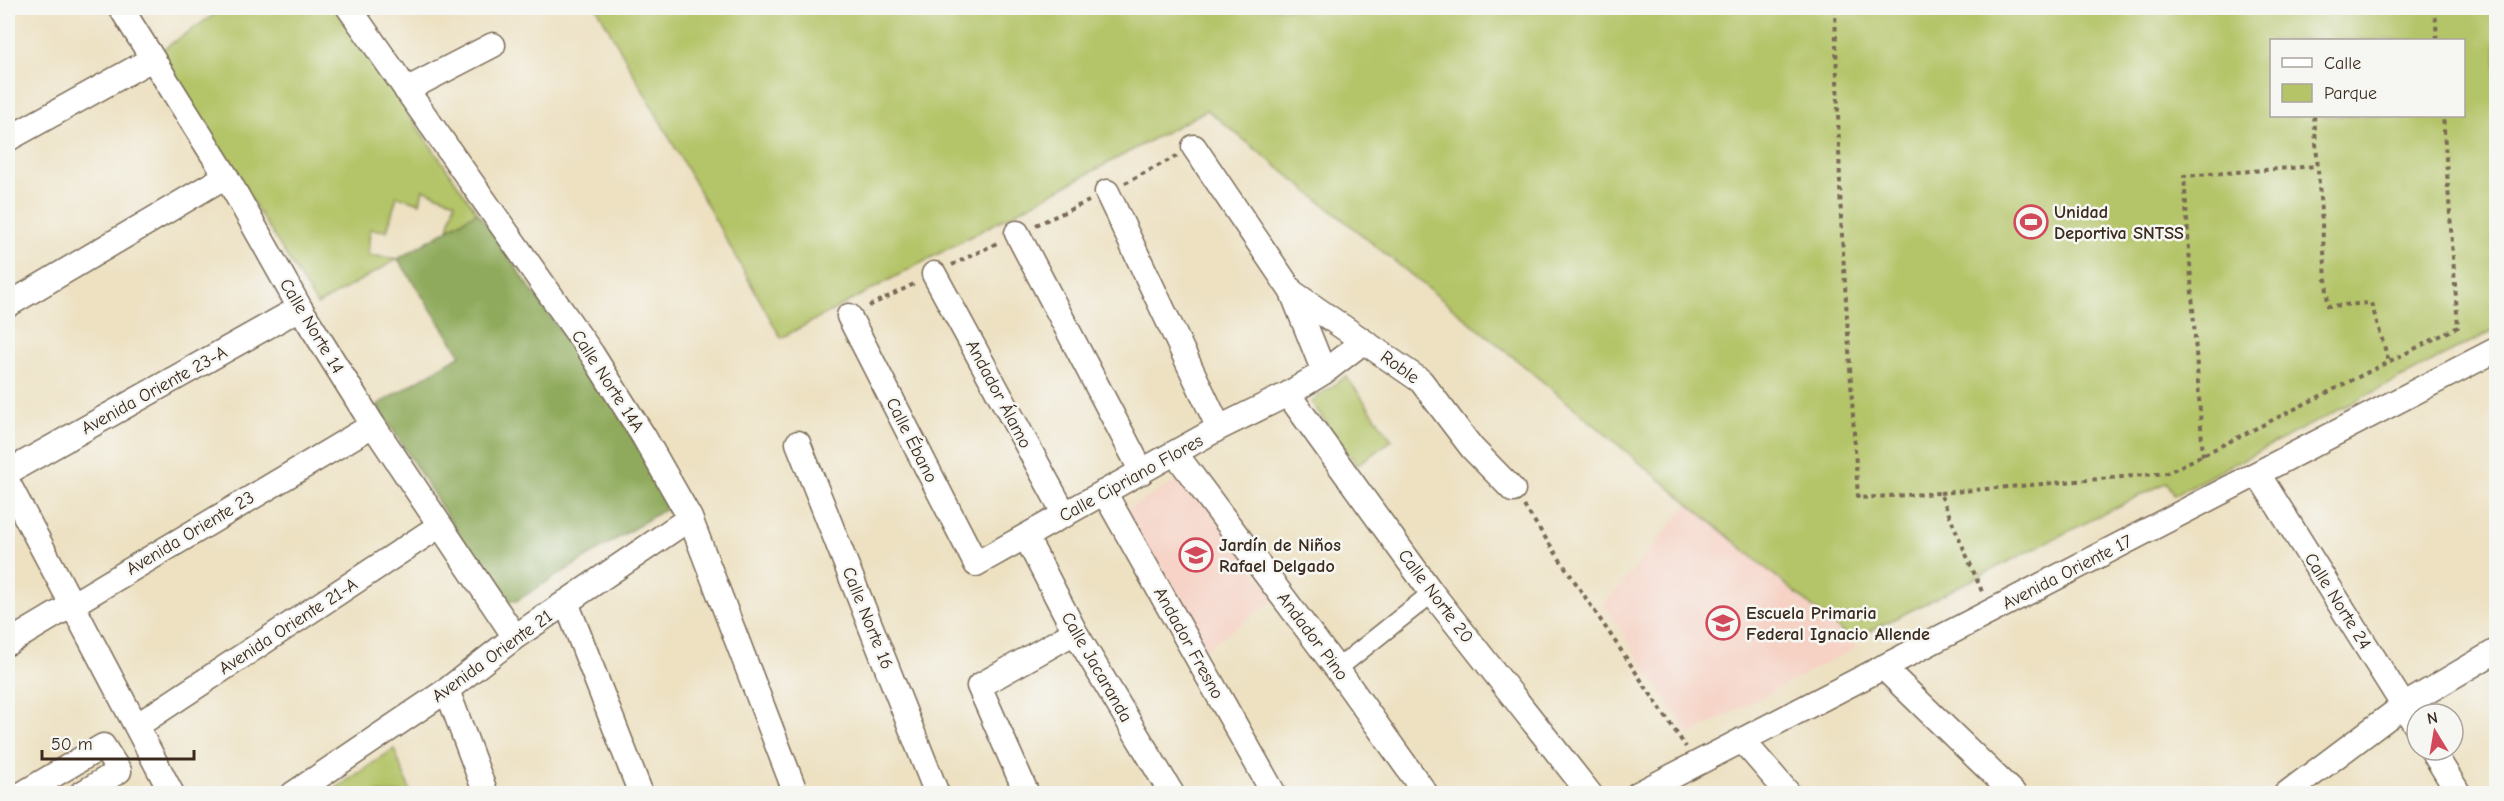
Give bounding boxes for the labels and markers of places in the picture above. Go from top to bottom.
place label: Unidad Deportiva SNTSS [2054,202,2184,244]
sports icon: Unidad Deportiva SNTSS [2013,204,2049,240]
place label: Jardín de Niños Rafael Delgado [1219,535,1341,577]
school or university icon: Jardín de Niños Rafael Delgado [1178,537,1214,573]
place label: Escuela Primaria Federal Ignacio Allende [1746,603,1930,645]
school or university icon: Escuela Primaria Federal Ignacio Allende [1705,605,1741,641]

